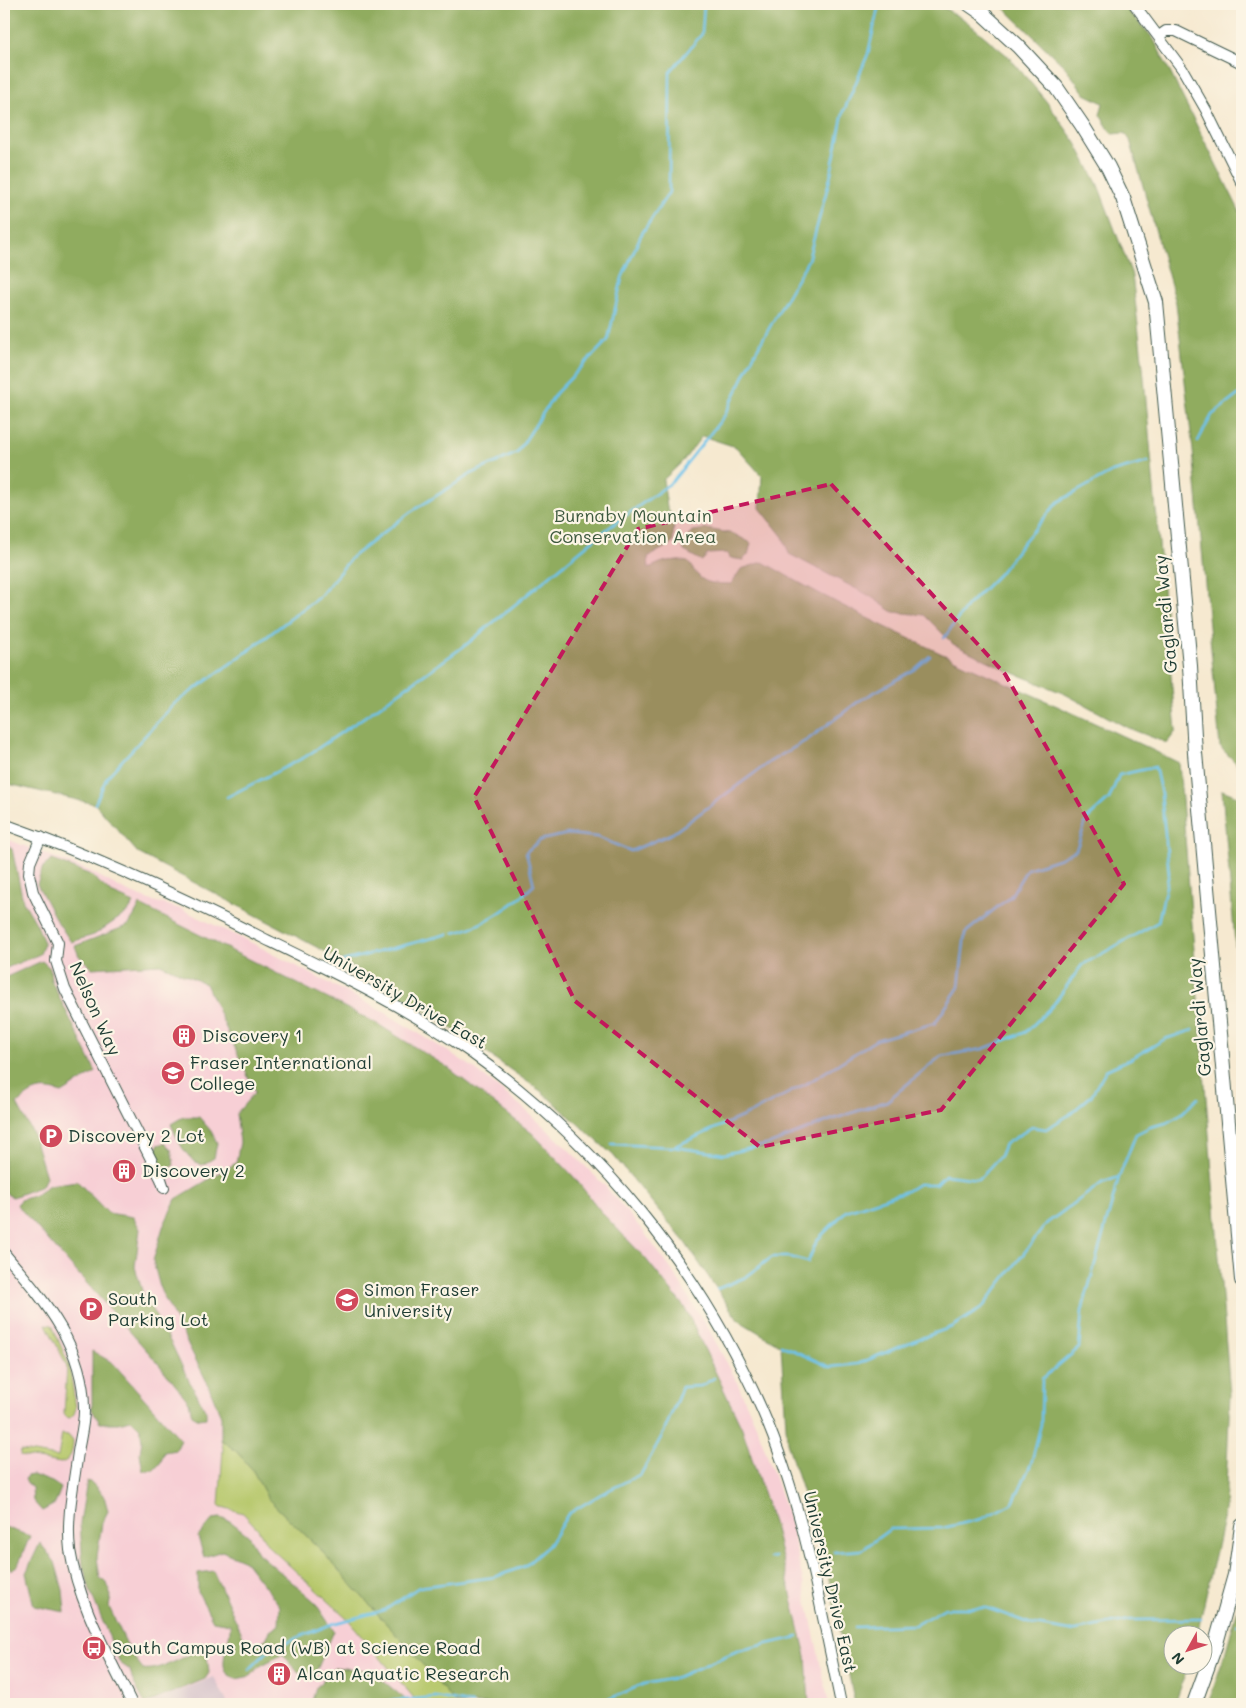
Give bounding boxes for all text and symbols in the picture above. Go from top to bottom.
park label: Burnaby Mountain Conservation Area [550,503,716,548]
street label: Gaglardi Way [1148,554,1182,674]
street label: University Drive East [319,940,492,1054]
street label: Gaglardi Way [1182,957,1216,1077]
street label: Nelson Way [65,958,127,1059]
building icon: Discovery 1 [171,1023,197,1049]
place label: Discovery 1 [202,1023,303,1047]
place label: Fraser International College [190,1050,372,1095]
school or university icon: Fraser International College [160,1060,186,1086]
parking icon: Discovery 2 Lot [38,1123,64,1149]
place label: Discovery 2 Lot [68,1123,205,1147]
building icon: Discovery 2 [111,1158,137,1184]
place label: Discovery 2 [142,1158,245,1182]
place label: Simon Fraser University [364,1277,480,1322]
place label: South Parking Lot [108,1286,209,1331]
school or university icon: Simon Fraser University [334,1287,360,1313]
parking icon: South Parking Lot [78,1296,104,1322]
street label: University Drive East [798,1488,864,1675]
north arrow [1164,1626,1214,1676]
bus stop icon: South Campus Road (WB) at Science Road [81,1635,107,1661]
place label: South Campus Road (WB) at Science Road [112,1635,481,1659]
text: N [1167,1648,1188,1669]
building icon: Alcan Aquatic Research [266,1661,292,1687]
place label: Alcan Aquatic Research [296,1661,509,1685]

